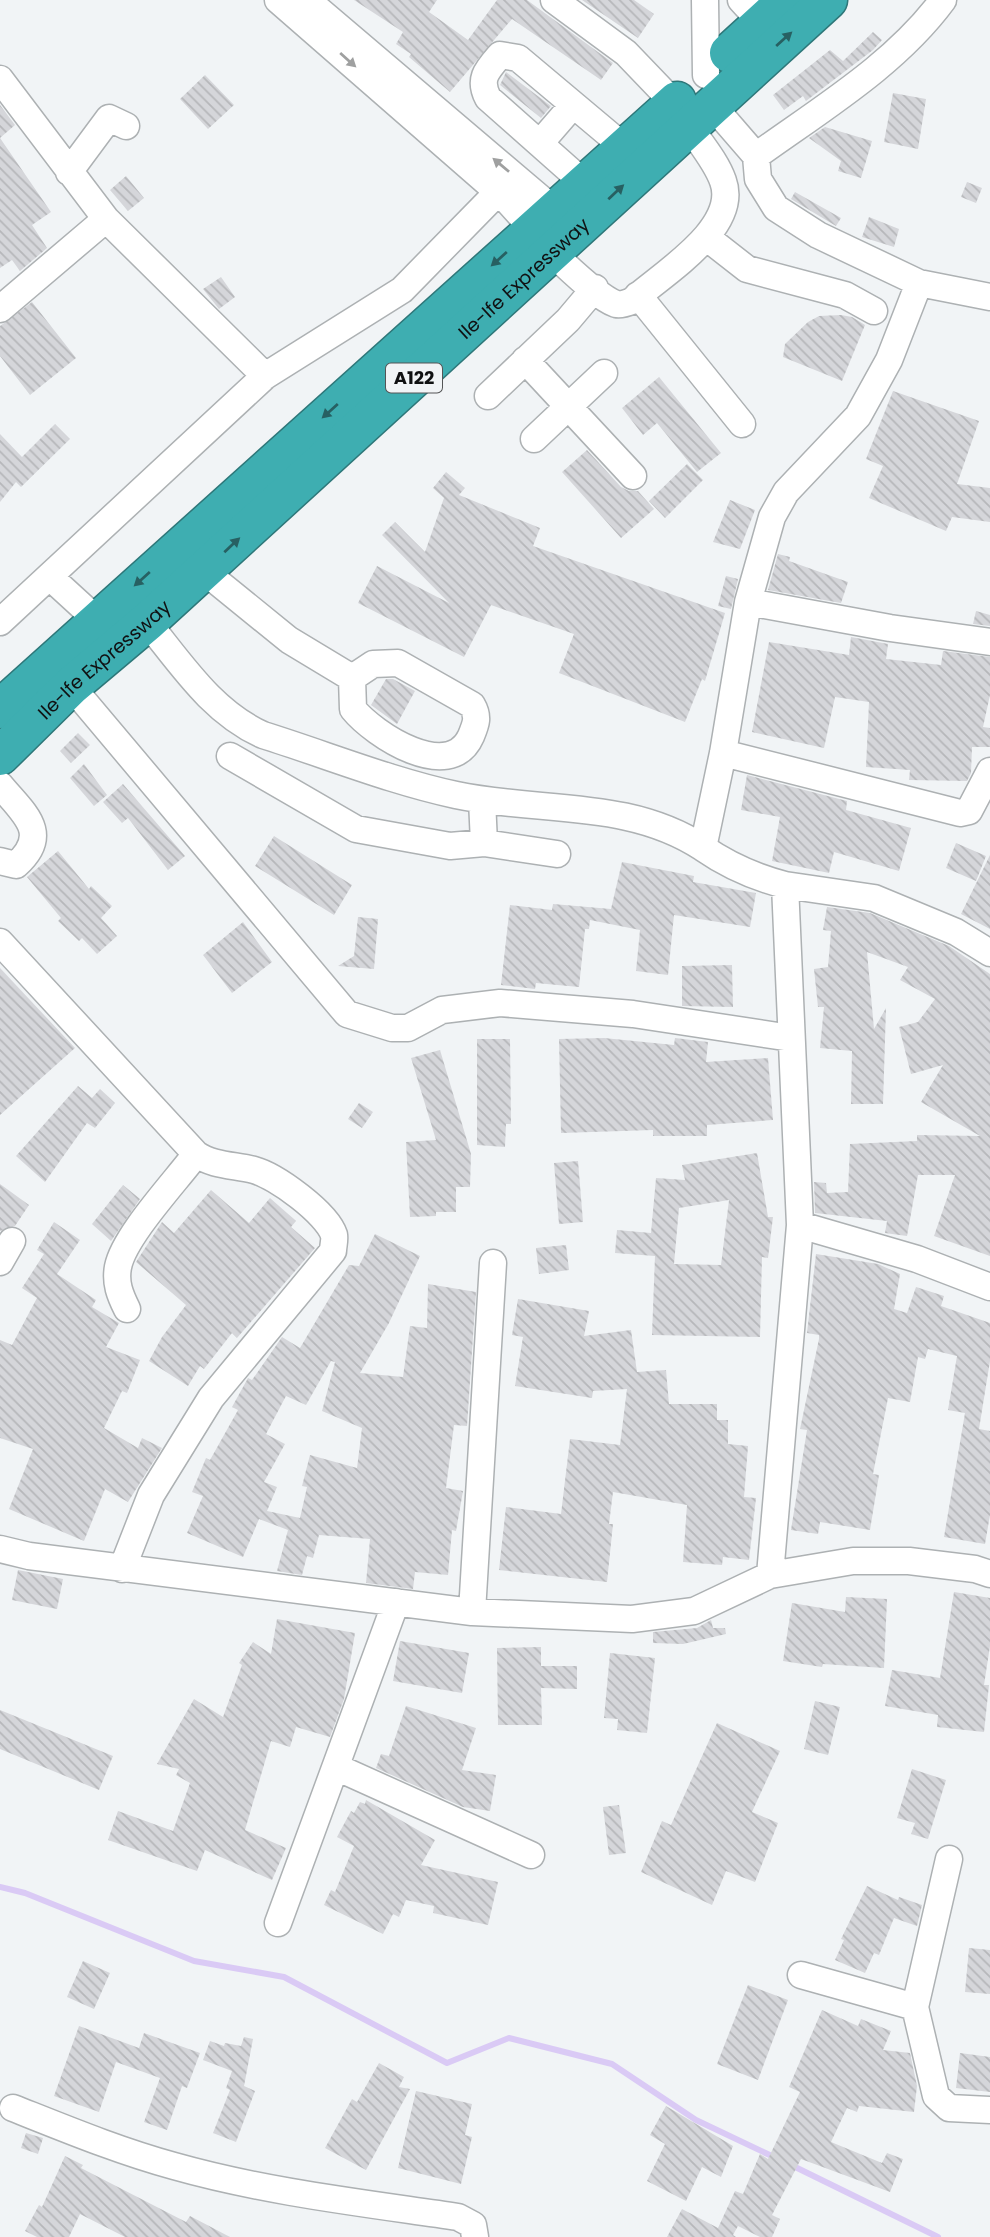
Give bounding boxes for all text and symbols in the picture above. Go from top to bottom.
one-way arrow [775,32,792,48]
one-way arrow [340,52,357,67]
one-way arrow [493,158,510,173]
one-way arrow [607,185,624,201]
street label: Ile-Ife Expressway [452,211,596,345]
one-way arrow [491,251,508,266]
road number: A122 [386,364,442,392]
one-way arrow [322,402,339,418]
one-way arrow [223,537,241,553]
one-way arrow [134,571,151,586]
street label: Ile-Ife Expressway [32,594,177,726]

